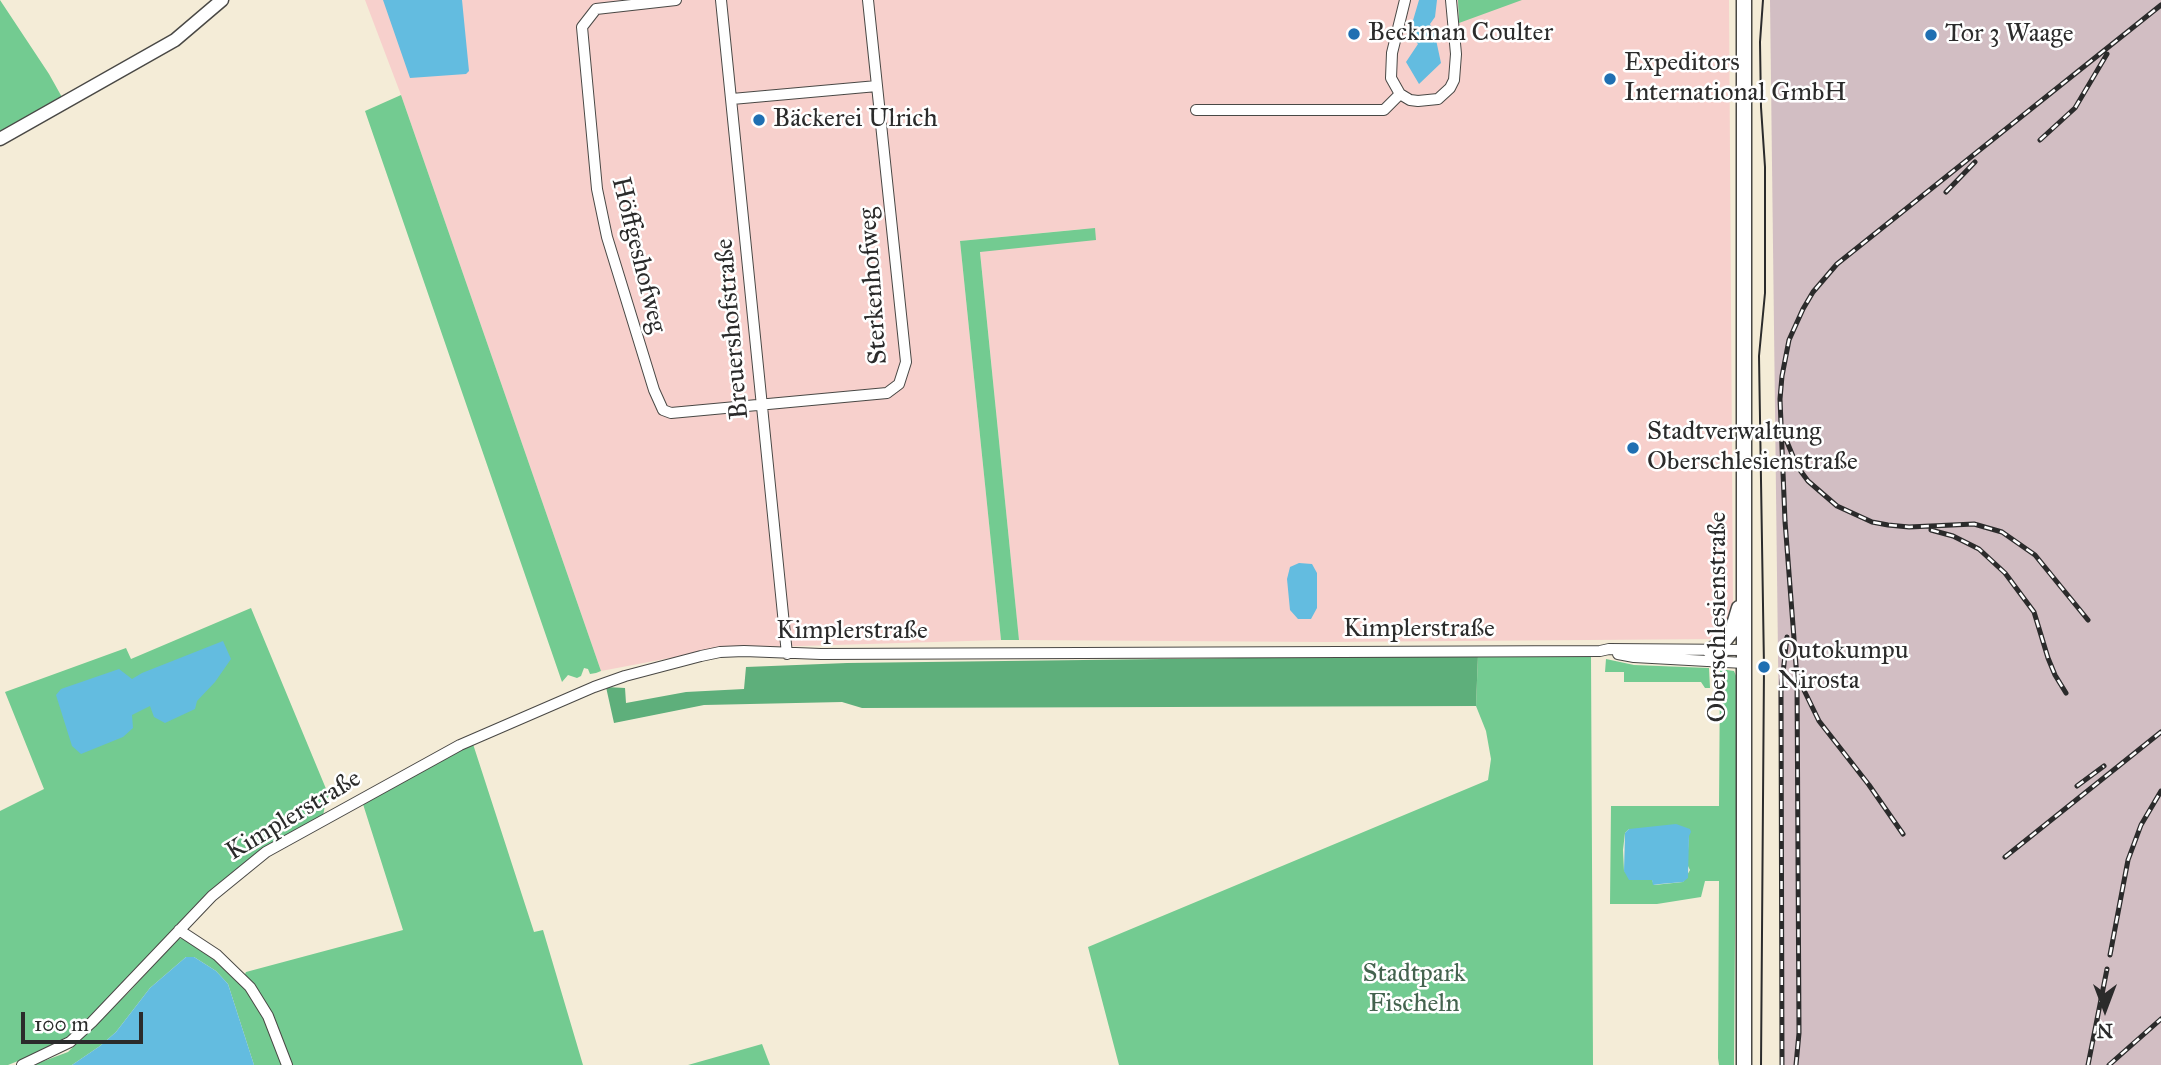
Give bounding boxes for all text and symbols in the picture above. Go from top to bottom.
place label: Beckman Coulter [1368,18,1553,50]
place label: Tor 3 Waage [1945,19,2074,51]
marker: Beckman Coulter [1346,26,1362,42]
marker: Tor 3 Waage [1923,27,1939,43]
place label: Expeditors International GmbH [1624,48,1847,110]
marker: Expeditors International GmbH [1602,71,1618,87]
place label: Bäckerei Ulrich [773,104,938,136]
marker: Bäckerei Ulrich [751,112,767,128]
street label: Höffgeshofweg [604,174,672,336]
street label: Sterkenhofweg [853,206,895,366]
street label: Breuershofstraße [710,237,756,421]
place label: Stadtverwaltung Oberschlesienstraße [1647,417,1858,478]
marker: Stadtverwaltung Oberschlesienstraße [1625,440,1641,456]
street label: Oberschlesienstraße [1703,512,1735,722]
street label: Kimplerstraße [1343,614,1495,646]
street label: Kimplerstraße [776,616,928,648]
place label: Outokumpu Nirosta [1778,636,1909,698]
marker: Outokumpu Nirosta [1756,659,1772,675]
street label: Kimplerstraße [221,764,367,868]
park label: Stadtpark Fischeln [1363,959,1465,1020]
north arrow [2070,974,2140,1044]
scale bar [24,998,147,1042]
text: 100 m [34,1011,89,1037]
text: N [2097,1019,2113,1042]

